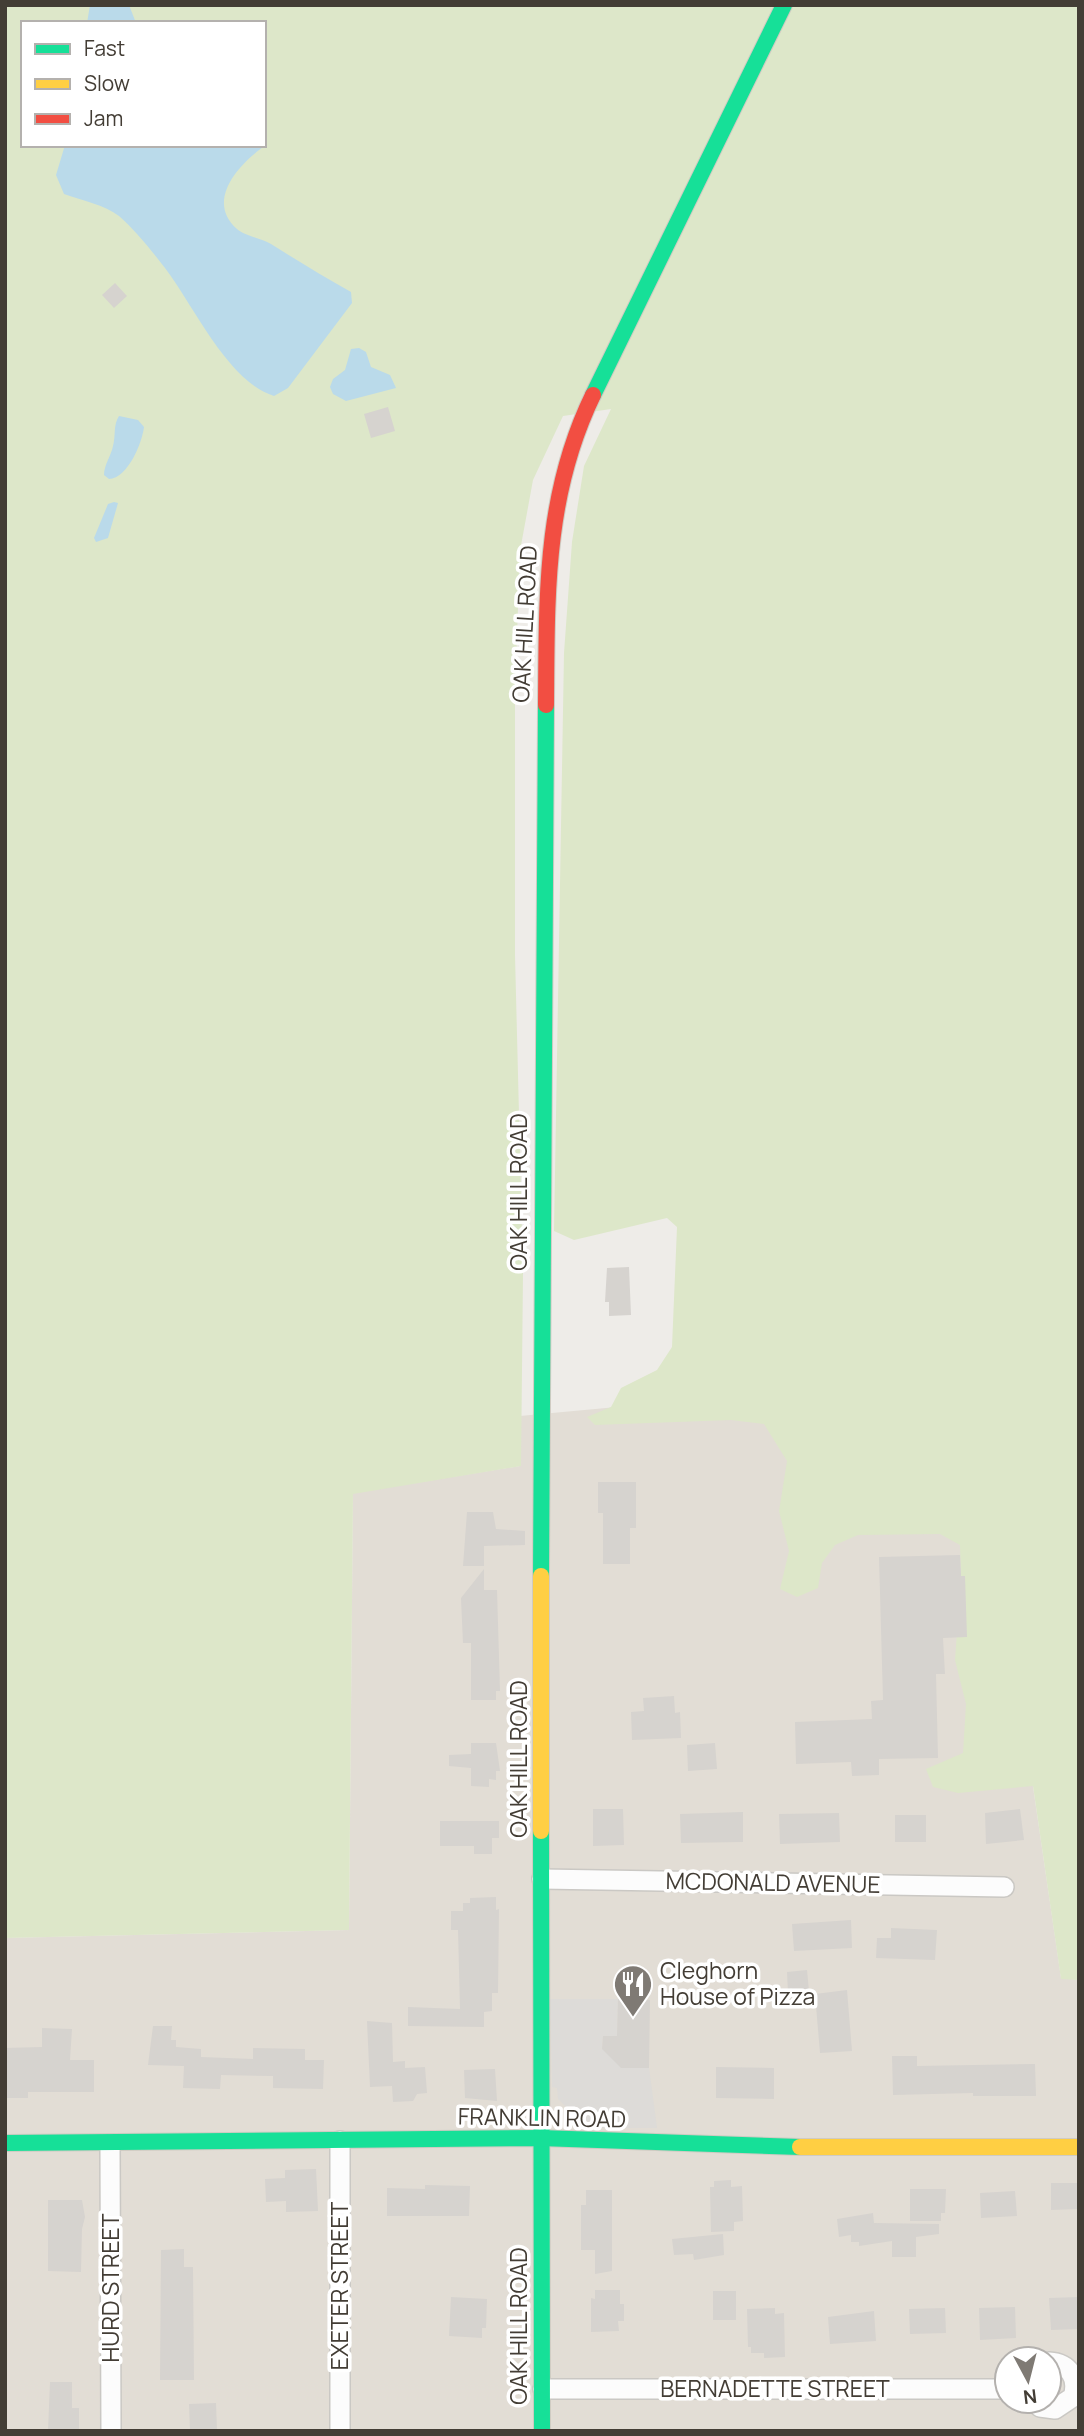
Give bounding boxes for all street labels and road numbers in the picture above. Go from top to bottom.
street label: OAK HILL ROAD [504,545,544,703]
street label: OAK HILL ROAD [502,1113,534,1271]
street label: OAK HILL ROAD [502,1680,534,1838]
street label: MCDONALD AVENUE [665,1864,881,1900]
street label: FRANKLIN ROAD [458,2100,626,2134]
street label: EXETER STREET [323,2202,355,2370]
street label: HURD STREET [94,2213,126,2362]
street label: OAK HILL ROAD [502,2247,534,2405]
street label: BERNADETTE STREET [660,2372,890,2404]

